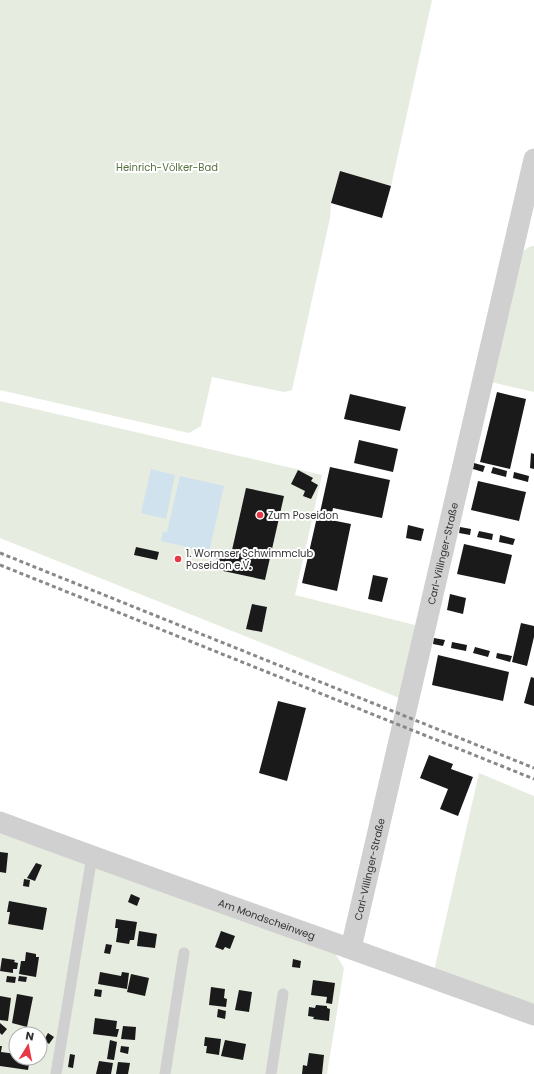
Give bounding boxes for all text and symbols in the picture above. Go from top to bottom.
park label: Heinrich-Völker-Bad [116,160,218,175]
street label: Carl-Villinger-Straße [423,501,462,606]
place label: Zum Poseidon [268,508,338,523]
marker: Zum Poseidon [255,510,265,520]
place label: 1. Wormser Schwimmclub Poseidon e.V. [186,546,314,573]
marker: 1. Wormser Schwimmclub Poseidon e.V. [173,554,183,564]
street label: Carl-Villinger-Straße [350,816,388,922]
street label: Am Mondscheinweg [216,895,317,943]
north arrow [8,1026,48,1066]
text: N [24,1028,35,1045]

